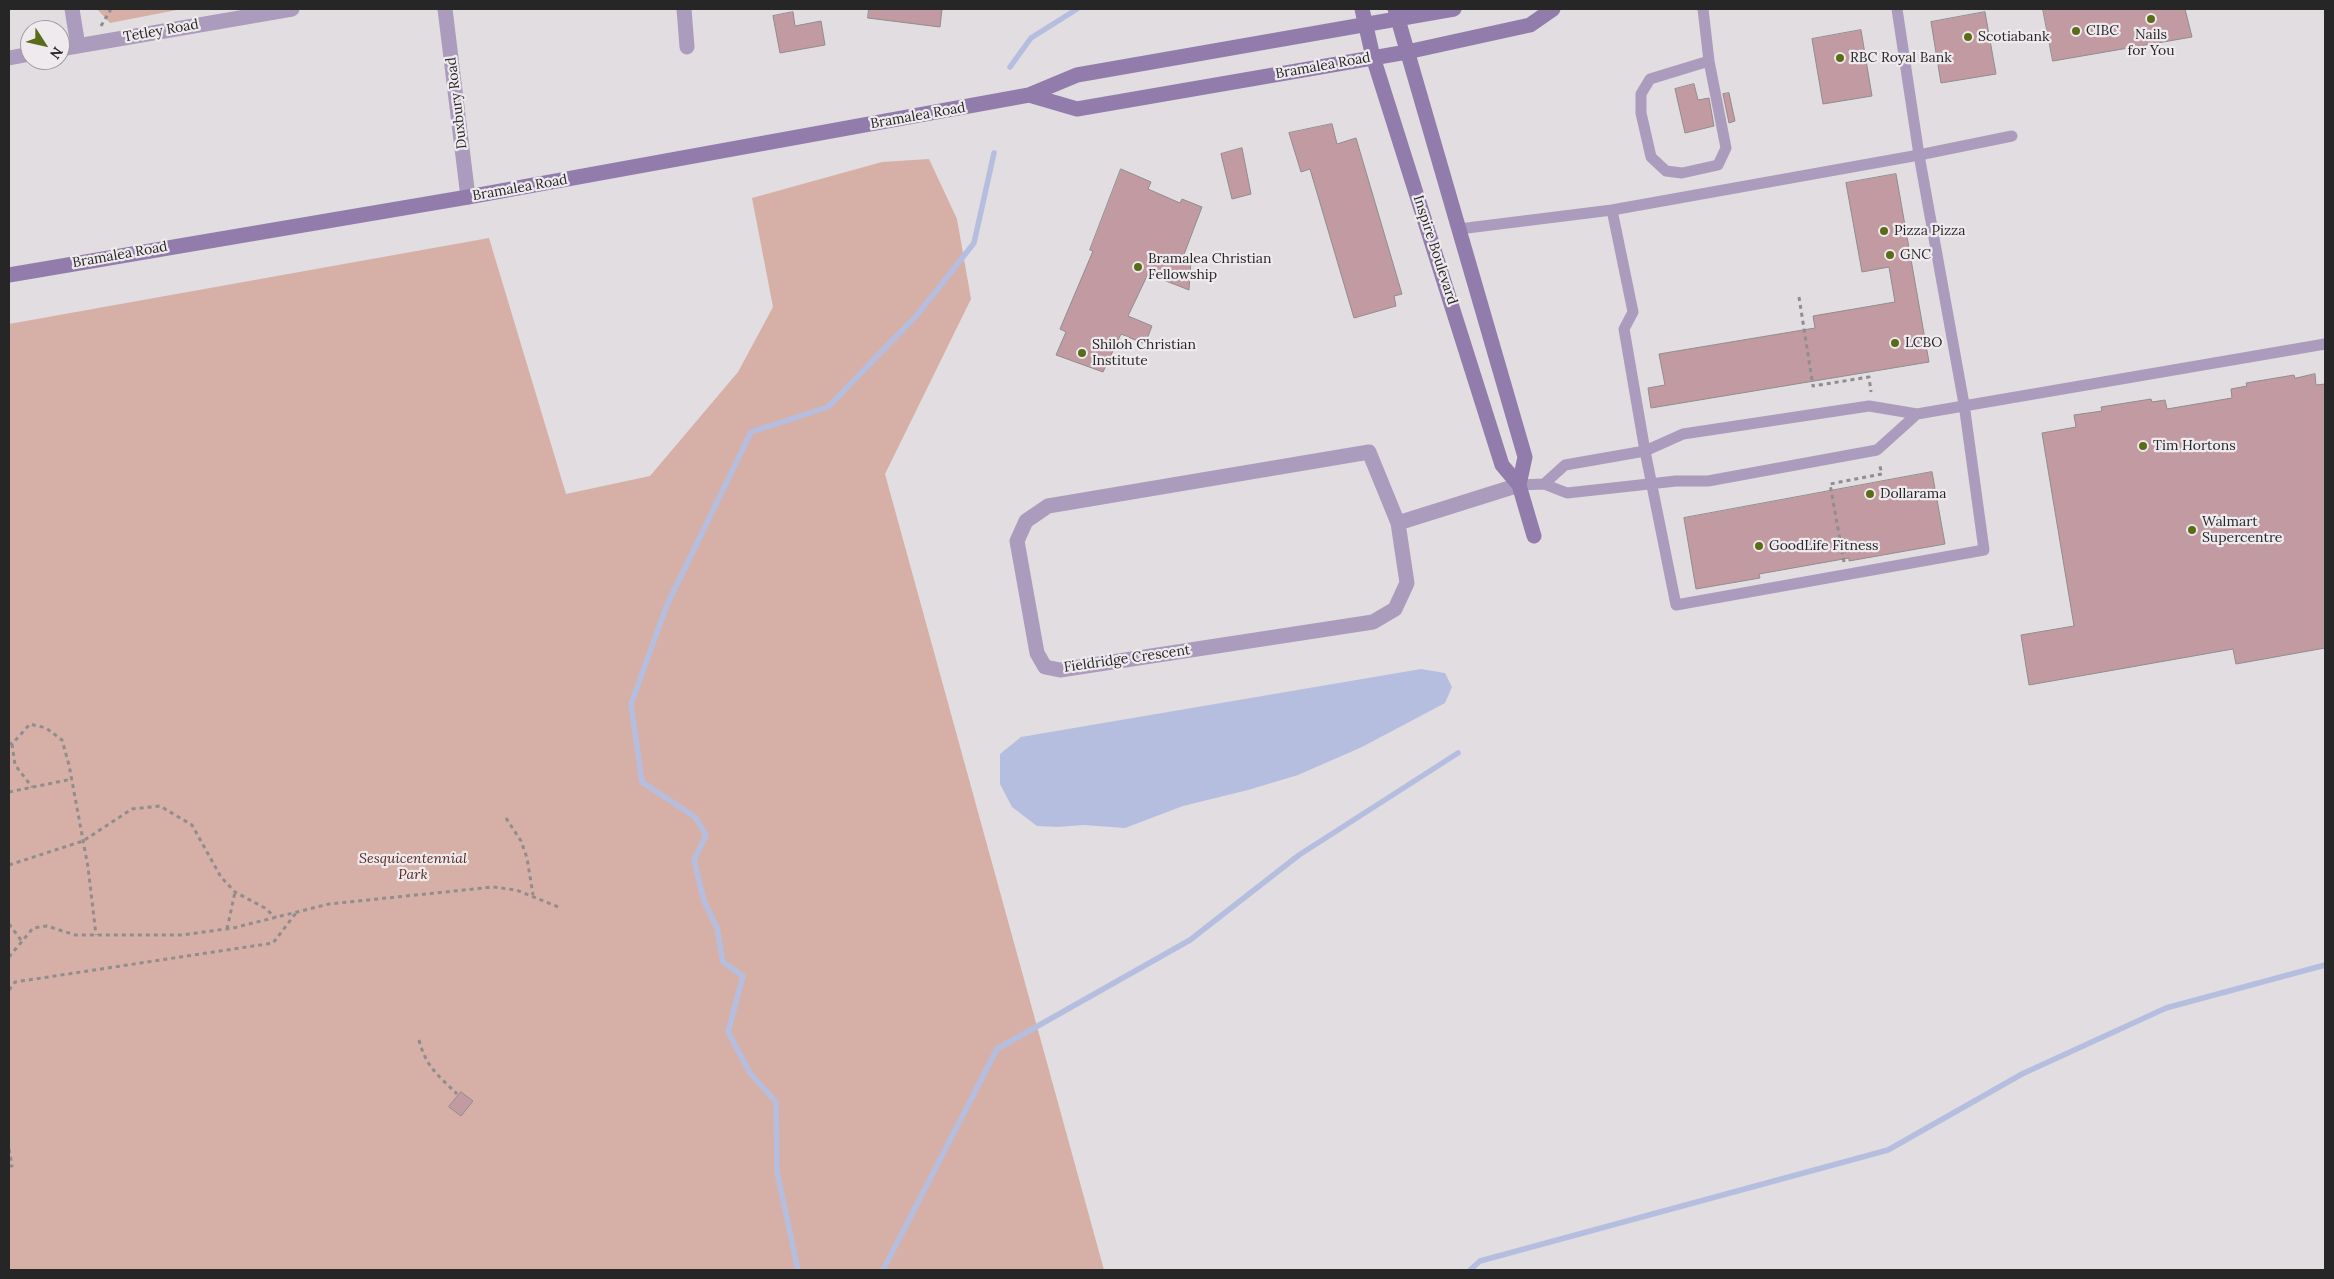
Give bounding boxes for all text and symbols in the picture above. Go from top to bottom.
marker: Nails for You [2145,13,2157,25]
street label: Tetley Road [122,16,200,46]
north arrow [20,20,70,70]
place label: CIBC [2086,23,2119,39]
marker: CIBC [2070,25,2082,37]
place label: Nails for You [2127,27,2175,59]
place label: Scotiabank [1978,29,2049,45]
marker: Scotiabank [1962,31,1974,43]
text: N [46,43,67,63]
street label: Bramalea Road [1274,49,1372,83]
place label: RBC Royal Bank [1850,50,1952,66]
marker: RBC Royal Bank [1834,52,1846,64]
street label: Duxbury Road [443,56,471,150]
street label: Bramalea Road [869,99,967,133]
street label: Bramalea Road [471,171,569,205]
street label: Inspire Boulevard [1409,193,1461,307]
place label: Pizza Pizza [1894,223,1965,239]
marker: Pizza Pizza [1878,225,1890,237]
street label: Bramalea Road [71,238,169,272]
place label: GNC [1900,247,1931,263]
marker: GNC [1884,249,1896,261]
place label: Bramalea Christian Fellowship [1148,251,1272,284]
marker: Bramalea Christian Fellowship [1132,261,1144,273]
place label: LCBO [1905,335,1942,351]
place label: Shiloh Christian Institute [1092,337,1196,370]
marker: LCBO [1889,337,1901,349]
marker: Shiloh Christian Institute [1076,347,1088,359]
place label: Tim Hortons [2153,438,2236,454]
marker: Tim Hortons [2137,440,2149,452]
place label: Dollarama [1880,486,1946,502]
marker: Dollarama [1864,488,1876,500]
place label: Walmart Supercentre [2202,514,2282,546]
marker: Walmart Supercentre [2186,524,2198,536]
place label: GoodLife Fitness [1769,538,1878,554]
marker: GoodLife Fitness [1753,540,1765,552]
street label: Fieldridge Crescent [1063,642,1191,676]
park label: Sesquicentennial Park [359,851,467,884]

